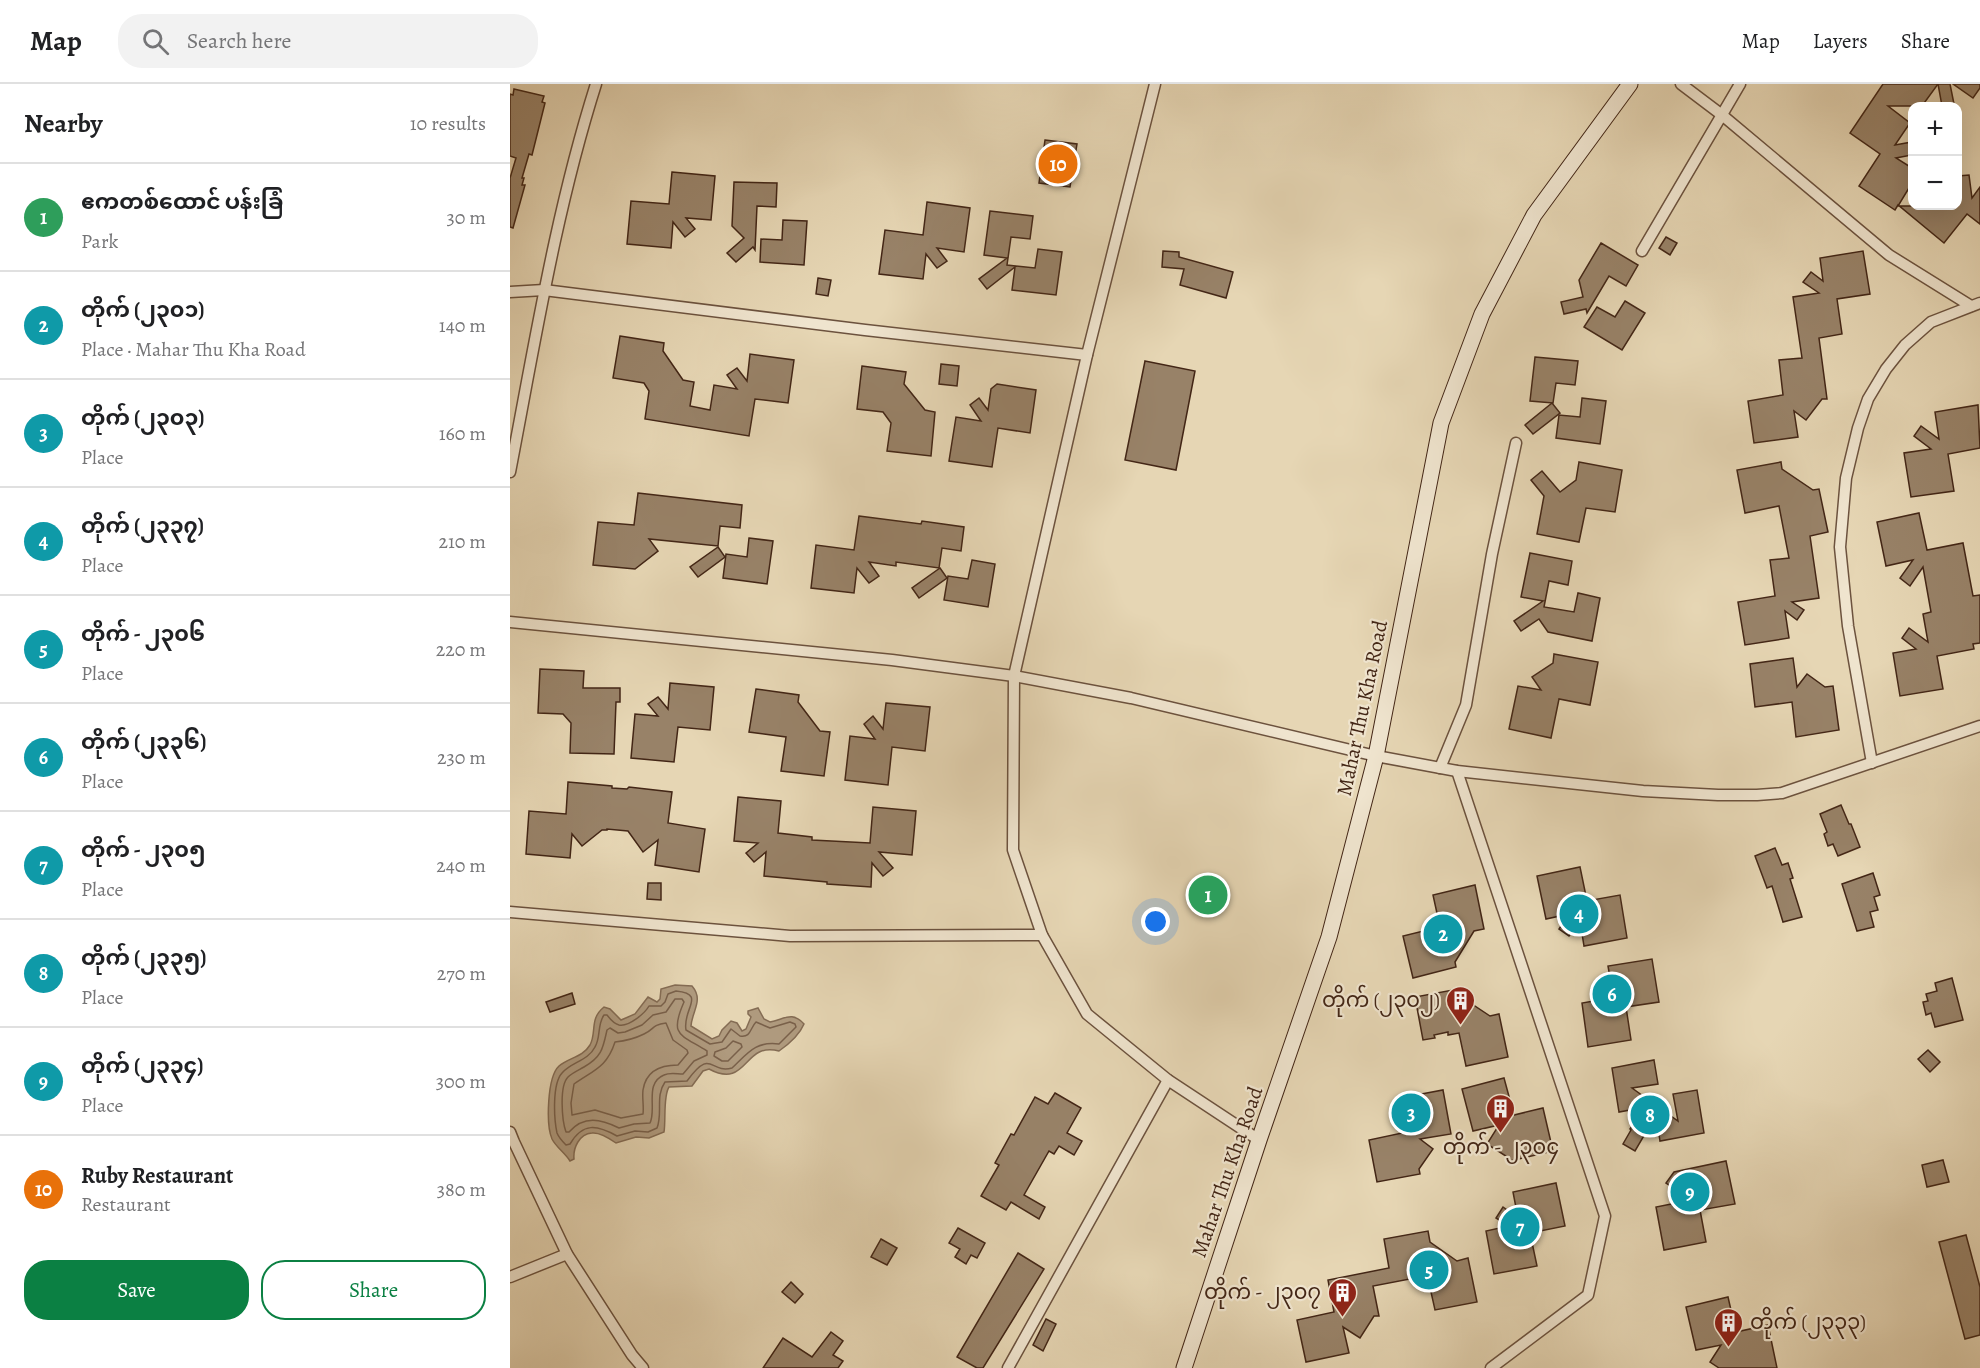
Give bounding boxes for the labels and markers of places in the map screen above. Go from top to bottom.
pin: 10 [1038,142,1078,187]
pin: 1 [1188,872,1228,918]
pin: 4 [1560,892,1598,936]
pin: 2 [1424,912,1462,956]
pin: 6 [1592,972,1632,1016]
place label: တိုက် (၂၃၀၂) [1322,984,1440,1017]
building icon: တိုက် (၂၃၀၂) [1445,984,1477,1026]
pin: 3 [1392,1090,1430,1136]
building icon: တိုက် - ၂၃၀၄ [1485,1092,1517,1134]
pin: 8 [1630,1092,1670,1138]
place label: တိုက် - ၂၃၀၄ [1443,1131,1559,1164]
pin: 9 [1670,1170,1710,1214]
pin: 7 [1500,1204,1540,1250]
pin: 5 [1410,1248,1448,1292]
place label: တိုက် - ၂၃၀၇ [1204,1276,1321,1309]
building icon: တိုက် - ၂၃၀၇ [1326,1276,1358,1318]
building icon: တိုက် (၂၃၃၃) [1713,1306,1745,1348]
place label: တိုက် (၂၃၃၃) [1750,1306,1866,1339]

